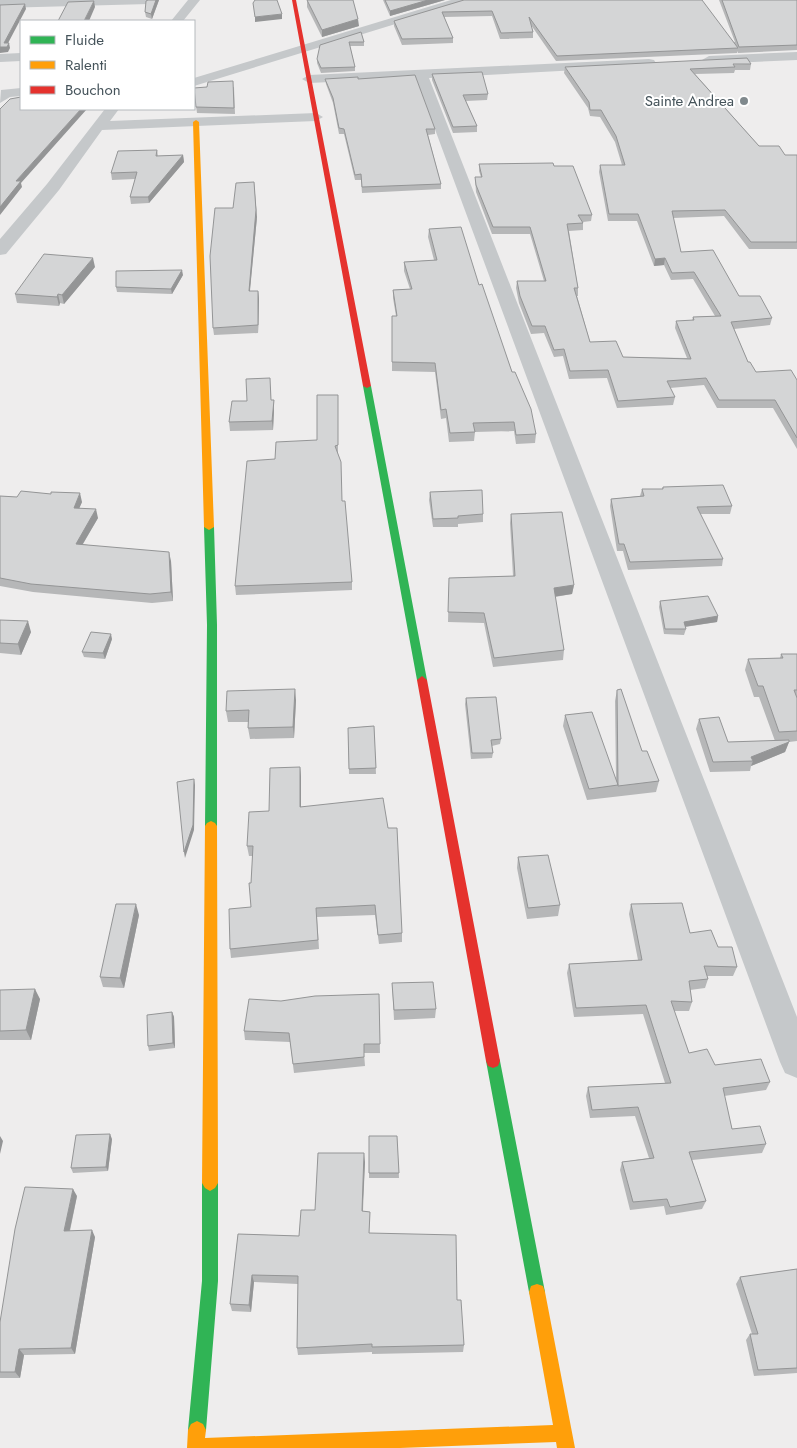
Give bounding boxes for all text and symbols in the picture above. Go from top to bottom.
legend [20,20,195,110]
text: Fluide [65,29,104,51]
text: Ralenti [65,54,107,76]
text: Bouchon [65,79,121,101]
place label: Sainte Andrea [645,90,734,112]
marker: Sainte Andrea [738,95,750,107]

